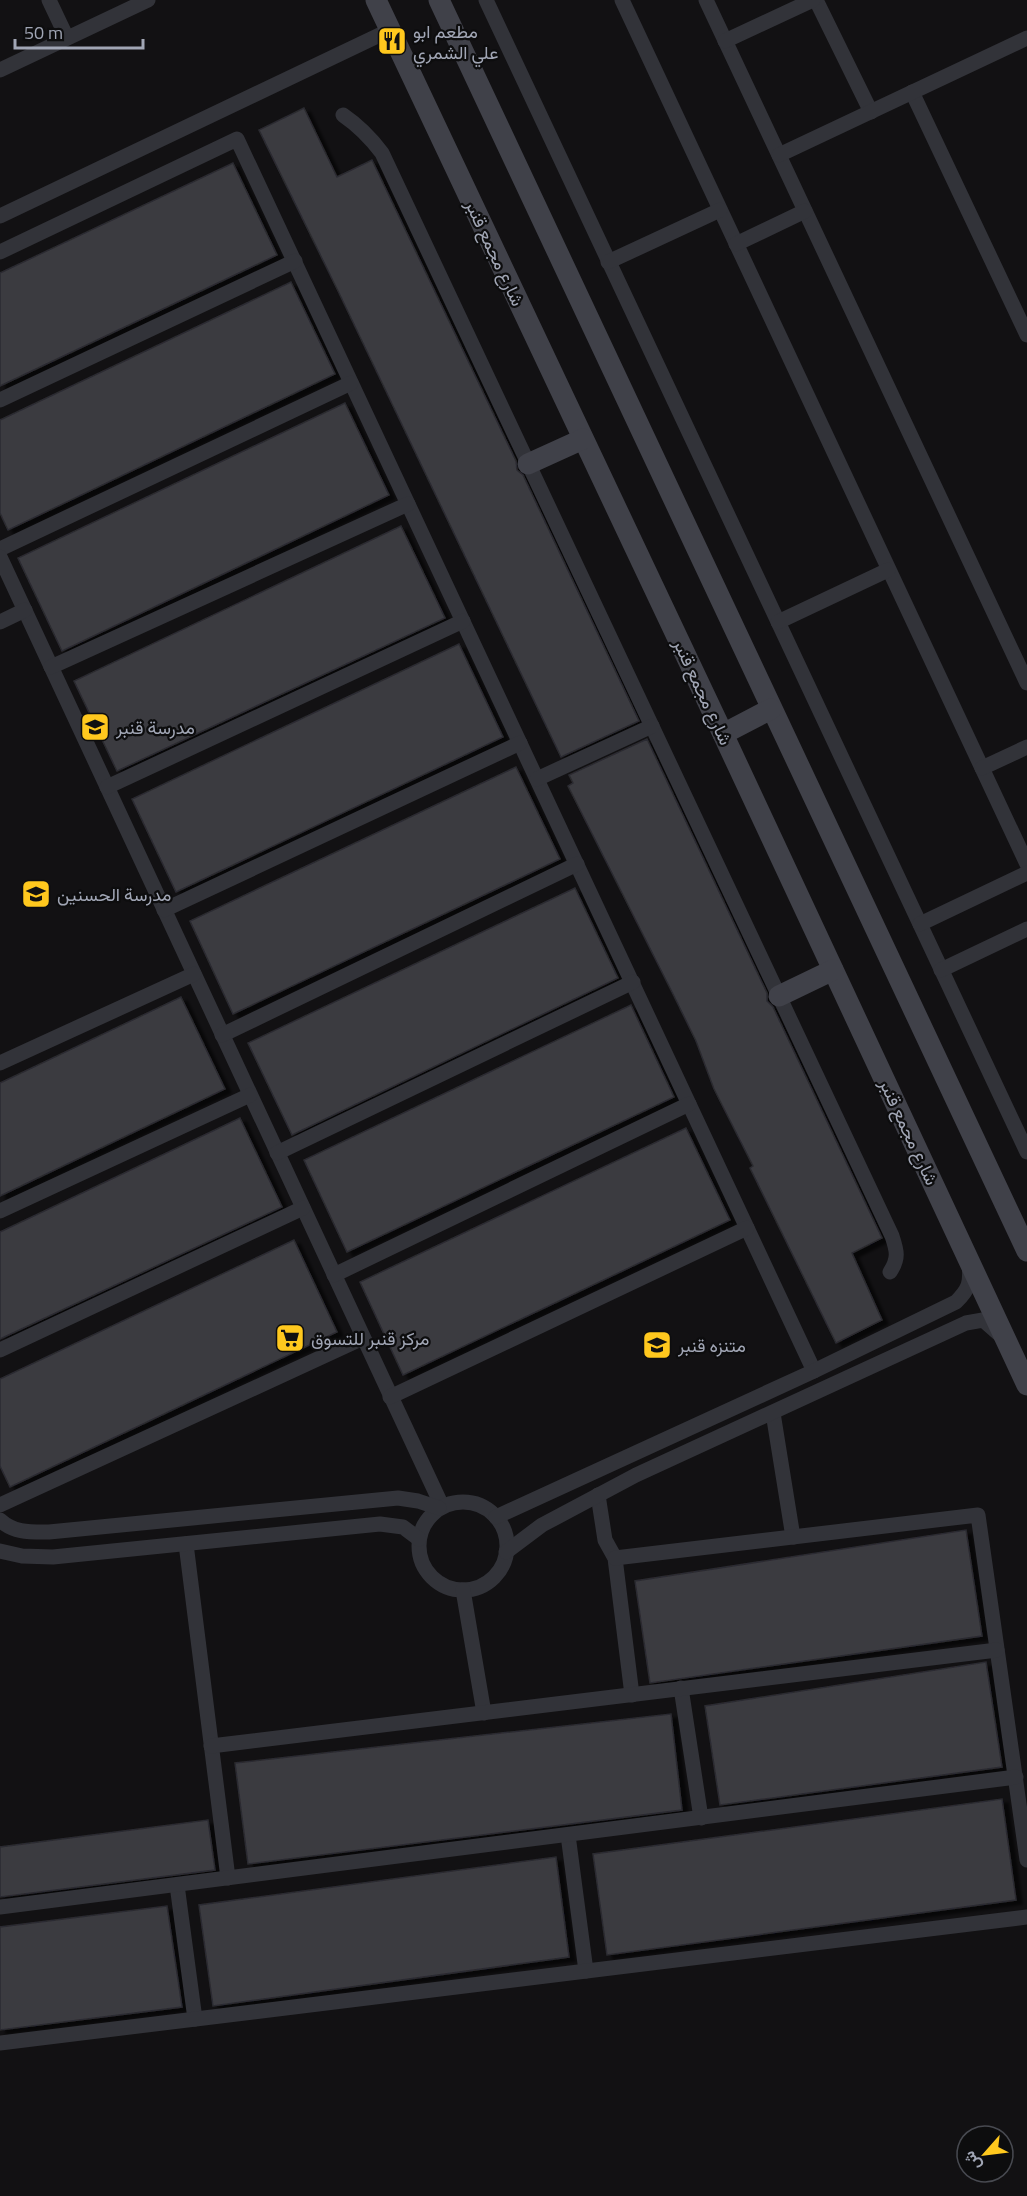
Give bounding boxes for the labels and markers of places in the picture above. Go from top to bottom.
place label: مطعم ابو علي الشمري [413,18,498,68]
restaurant icon: مطعم ابو علي الشمري [376,25,408,57]
school or university icon: مدرسة قنبر [79,711,111,743]
place label: مدرسة قنبر [115,714,195,741]
school or university icon: مدرسة الحسنين [20,878,52,910]
place label: مدرسة الحسنين [57,881,171,908]
supermarket icon: مركز قنبر للتسوق [274,1322,306,1354]
place label: مركز قنبر للتسوق [311,1325,429,1352]
school or university icon: متنزه قنبر [641,1329,673,1361]
place label: متنزه قنبر [677,1332,746,1359]

